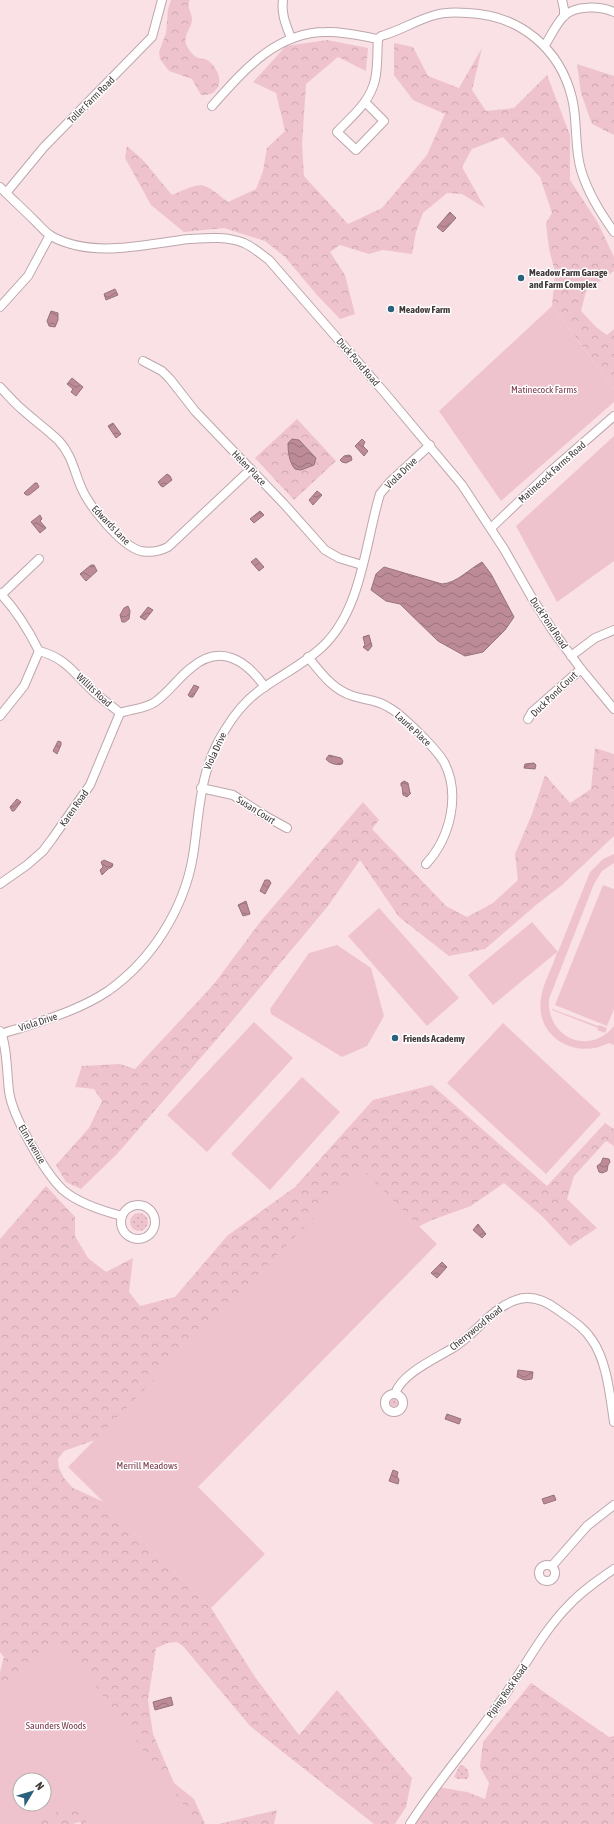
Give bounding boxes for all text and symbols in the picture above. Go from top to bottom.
street label: Toller Farm Road [65,74,117,126]
place label: Meadow Farm Garage and Farm Complex [529,267,608,290]
marker: Meadow Farm Garage and Farm Complex [516,273,526,283]
marker: Meadow Farm [386,304,396,314]
place label: Meadow Farm [399,304,450,315]
street label: Duck Pond Road [334,336,382,388]
park label: Matinecock Farms [511,384,577,395]
street label: Matinecock Farms Road [516,439,588,505]
street label: Helen Place [230,448,269,488]
street label: Viola Drive [383,455,420,491]
street label: Edwards Lane [90,503,133,547]
street label: Duck Pond Road [528,595,570,651]
street label: Duck Pond Court [529,669,580,719]
street label: Willits Road [74,671,114,709]
street label: Laurie Place [393,710,434,749]
street label: Viola Drive [202,730,229,771]
street label: Karen Road [57,787,91,828]
street label: Susan Court [235,794,277,826]
street label: Viola Drive [17,1010,59,1033]
marker: Friends Academy [390,1033,400,1043]
place label: Friends Academy [403,1033,466,1044]
street label: Elm Avenue [16,1123,48,1166]
street label: Cherrywood Road [448,1303,505,1353]
park label: Merrill Meadows [117,1460,178,1471]
street label: Piping Rock Road [484,1662,530,1720]
park label: Saunders Woods [26,1720,87,1731]
north arrow [12,1772,52,1812]
text: N [33,1780,47,1792]

